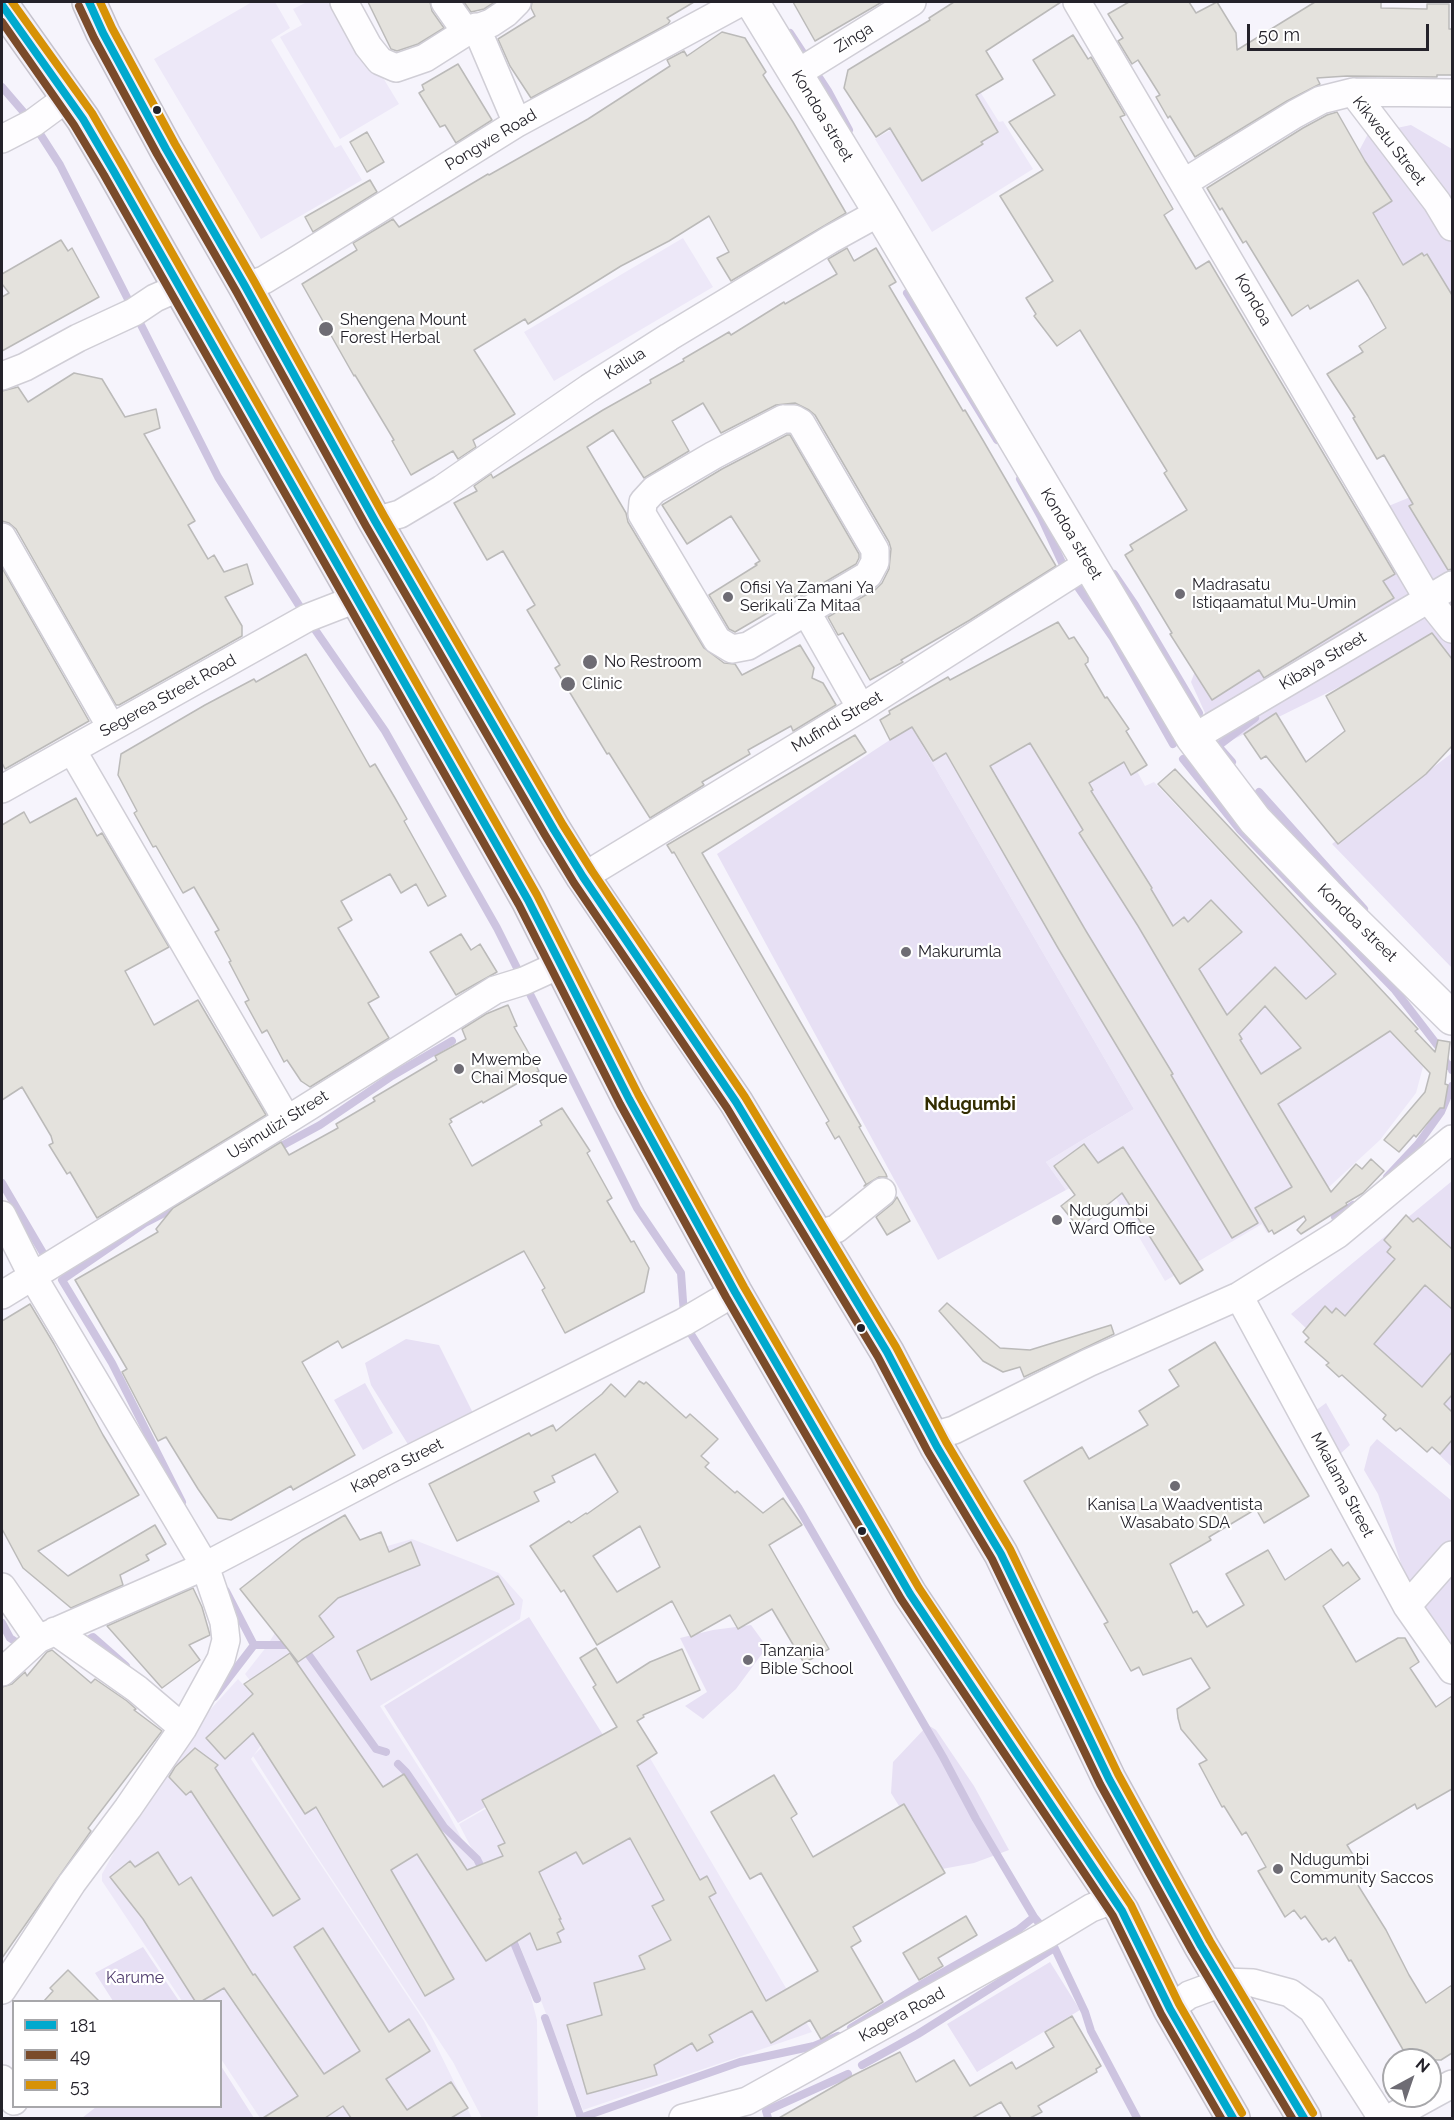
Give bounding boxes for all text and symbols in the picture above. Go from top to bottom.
scale bar [1250,12,1432,50]
street label: Zinga [831,19,877,57]
text: 50 m [1258,24,1300,45]
street label: Kondoa street [787,67,857,165]
street label: Kikwetu Street [1348,93,1430,189]
unlabelled marker [151,104,163,116]
street label: Pongwe Road [442,105,540,175]
street label: Kondoa [1230,271,1276,329]
place label: Shengena Mount Forest Herbal [340,310,467,348]
marker: Shengena Mount Forest Herbal [317,320,335,338]
street label: Kaliua [601,344,649,384]
street label: Kondoa street [1036,485,1106,583]
place label: Madrasatu Istiqaamatul Mu-Umin [1192,575,1356,613]
place label: Ofisi Ya Zamani Ya Serikali Za Mitaa [740,578,874,616]
marker: Madrasatu Istiqaamatul Mu-Umin [1173,587,1187,601]
marker: Ofisi Ya Zamani Ya Serikali Za Mitaa [721,590,735,604]
street label: Kibaya Street [1276,628,1370,694]
street label: Segerea Street Road [97,651,239,741]
place label: No Restroom [604,652,702,672]
marker: No Restroom [581,653,599,671]
place label: Clinic [582,674,622,694]
marker: Clinic [559,675,577,693]
street label: Mufindi Street [788,687,886,757]
street label: Kondoa street [1313,880,1401,966]
place label: Makurumla [918,942,1002,962]
marker: Makurumla [899,945,913,959]
place label: Mwembe Chai Mosque [471,1050,568,1088]
marker: Mwembe Chai Mosque [452,1062,466,1076]
street label: Usimulizi Street [224,1086,332,1164]
district label: Ndugumbi [924,1094,1016,1116]
place label: Ndugumbi Ward Office [1069,1201,1155,1239]
marker: Ndugumbi Ward Office [1050,1213,1064,1227]
unlabelled marker [855,1322,867,1334]
street label: Mkalama Street [1306,1429,1378,1541]
street label: Kapera Street [348,1435,446,1497]
marker: Kanisa La Waadventista Wasabato SDA [1168,1479,1182,1493]
place label: Kanisa La Waadventista Wasabato SDA [1087,1495,1263,1533]
unlabelled marker [856,1525,868,1537]
place label: Tanzania Bible School [760,1641,853,1679]
marker: Tanzania Bible School [741,1653,755,1667]
place label: Ndugumbi Community Saccos [1290,1850,1433,1888]
marker: Ndugumbi Community Saccos [1271,1862,1285,1876]
park label: Karume [106,1968,164,1988]
street label: Kagera Road [856,1984,948,2046]
legend [12,2000,222,2108]
text: 181 [70,2015,96,2036]
text: 49 [70,2045,90,2066]
north arrow [1382,2048,1442,2108]
text: N [1412,2054,1433,2077]
text: 53 [70,2075,89,2096]

